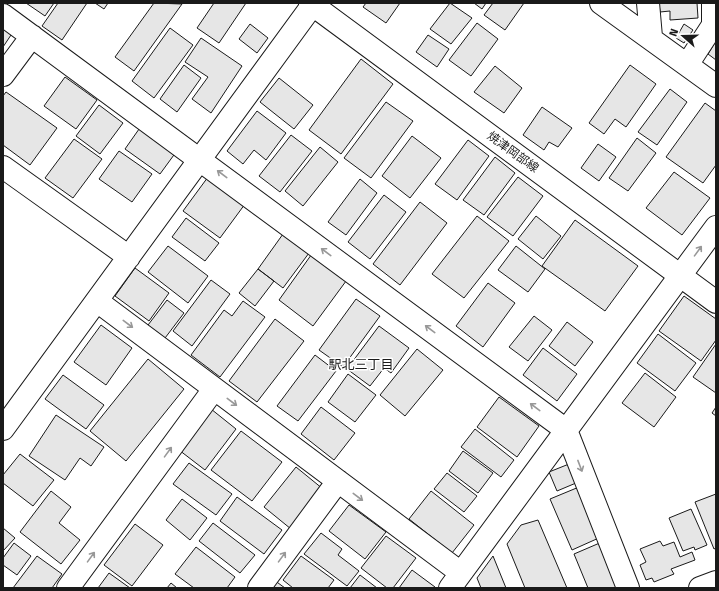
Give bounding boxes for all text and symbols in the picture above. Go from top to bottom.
north arrow [663,16,703,56]
text: N [667,27,681,38]
street label: 焼津岡部線 [485,129,541,175]
one-way arrow [216,170,227,179]
one-way arrow [694,246,702,257]
one-way arrow [321,248,332,256]
one-way arrow [122,320,133,328]
one-way arrow [425,325,436,334]
district label: 駅北三丁目 [328,357,394,372]
one-way arrow [226,398,237,406]
one-way arrow [529,403,540,411]
one-way arrow [164,446,172,457]
one-way arrow [577,460,585,472]
one-way arrow [353,492,364,501]
one-way arrow [87,551,96,562]
one-way arrow [278,551,286,562]

